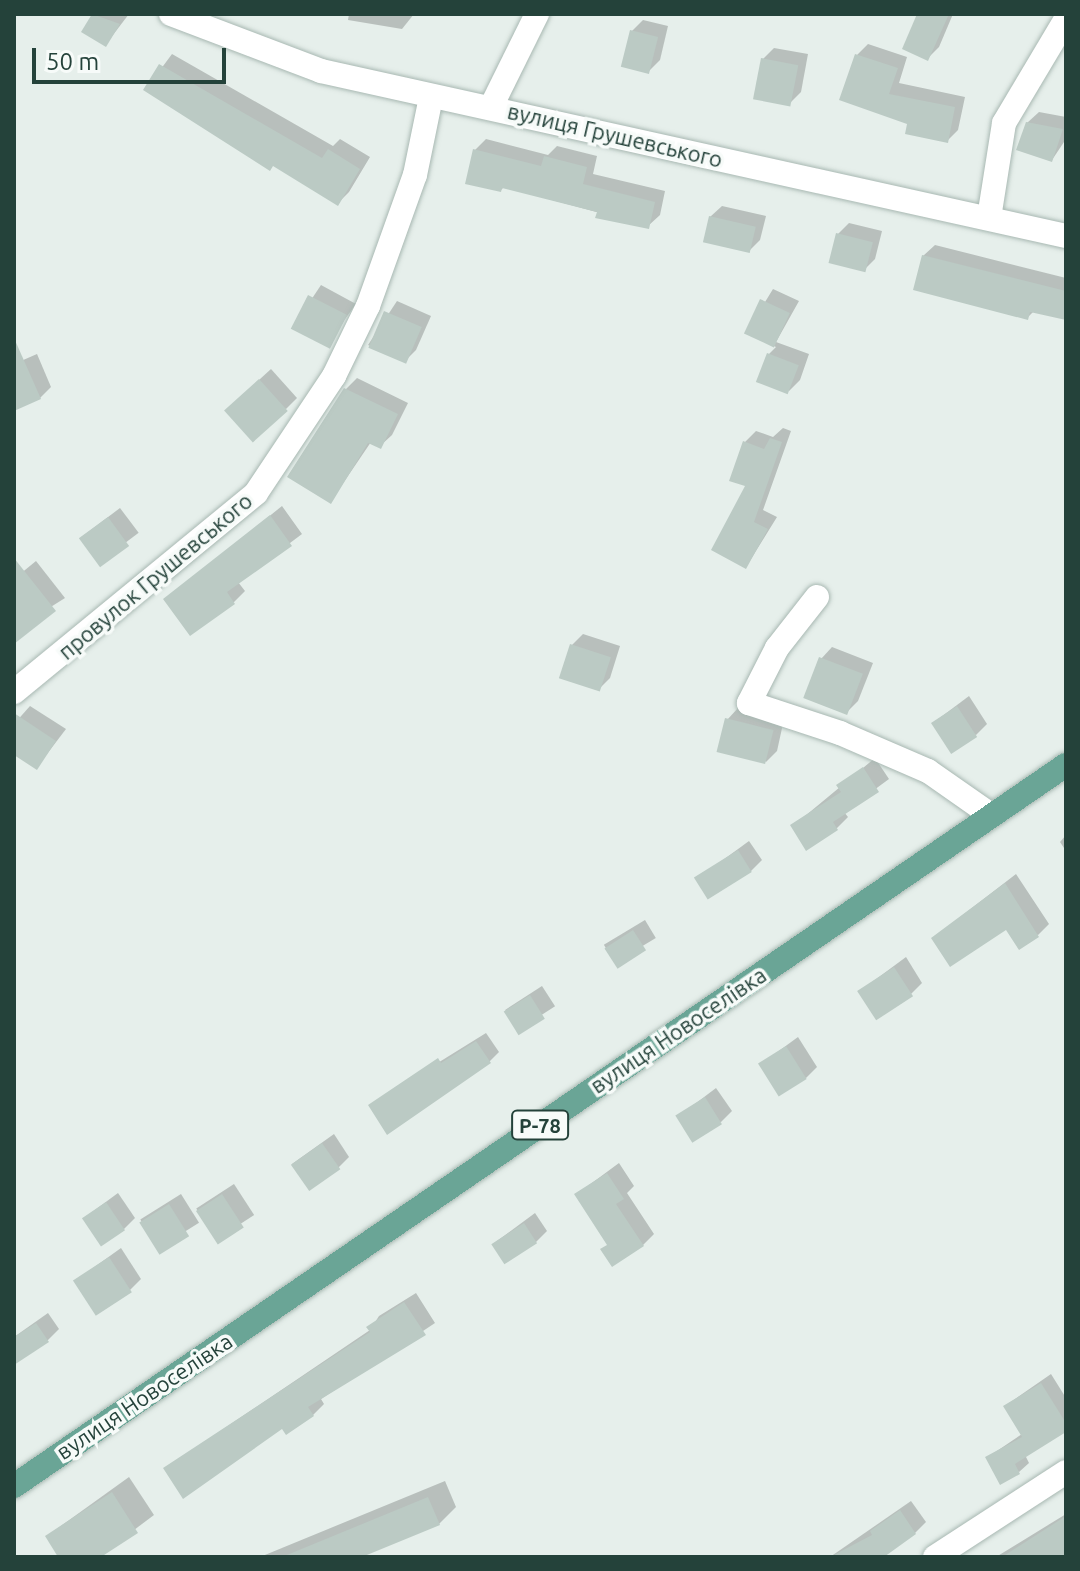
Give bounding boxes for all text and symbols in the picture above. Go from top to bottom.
scale bar [36,32,230,82]
text: 50 m [46,48,99,75]
street label: вулиця Грушевського [505,97,725,173]
street label: провулок Грушевського [53,487,257,665]
street label: вулиця Новоселівка [585,961,771,1099]
road number: Р-78 [510,1109,570,1141]
street label: вулиця Новоселівка [51,1327,237,1465]

